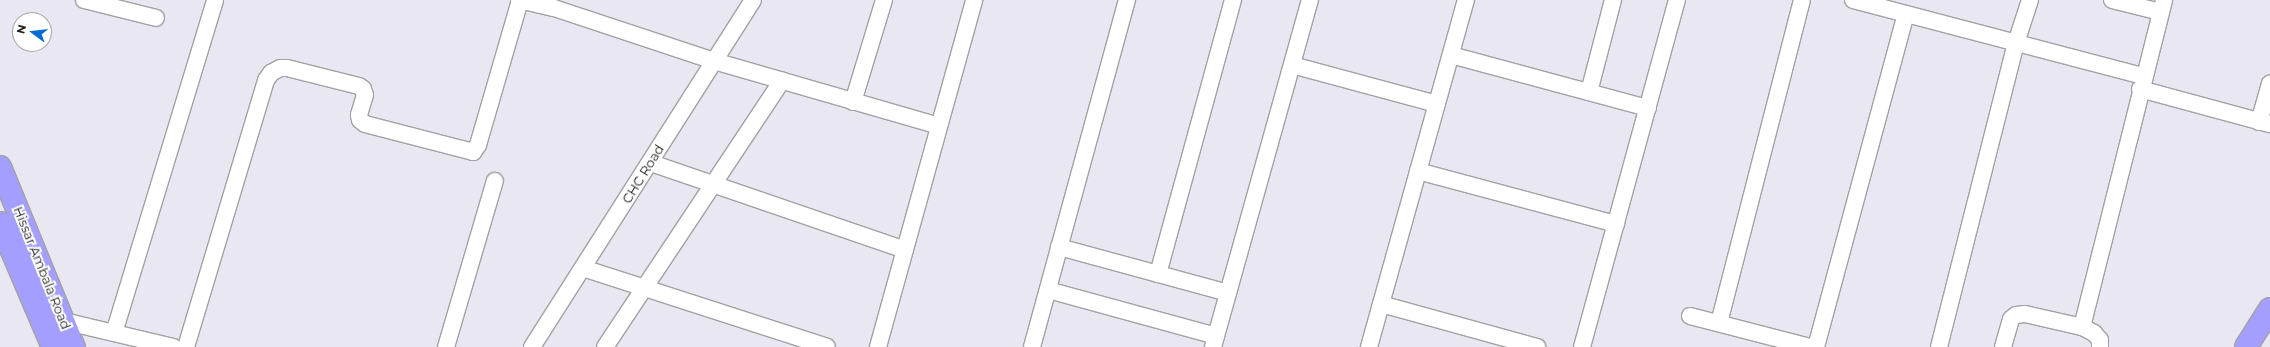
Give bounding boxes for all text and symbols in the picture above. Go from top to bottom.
north arrow [12,12,52,52]
text: N [13,23,29,35]
street label: CHC Road [619,142,667,206]
street label: Hissar Ambala Road [10,204,74,332]

